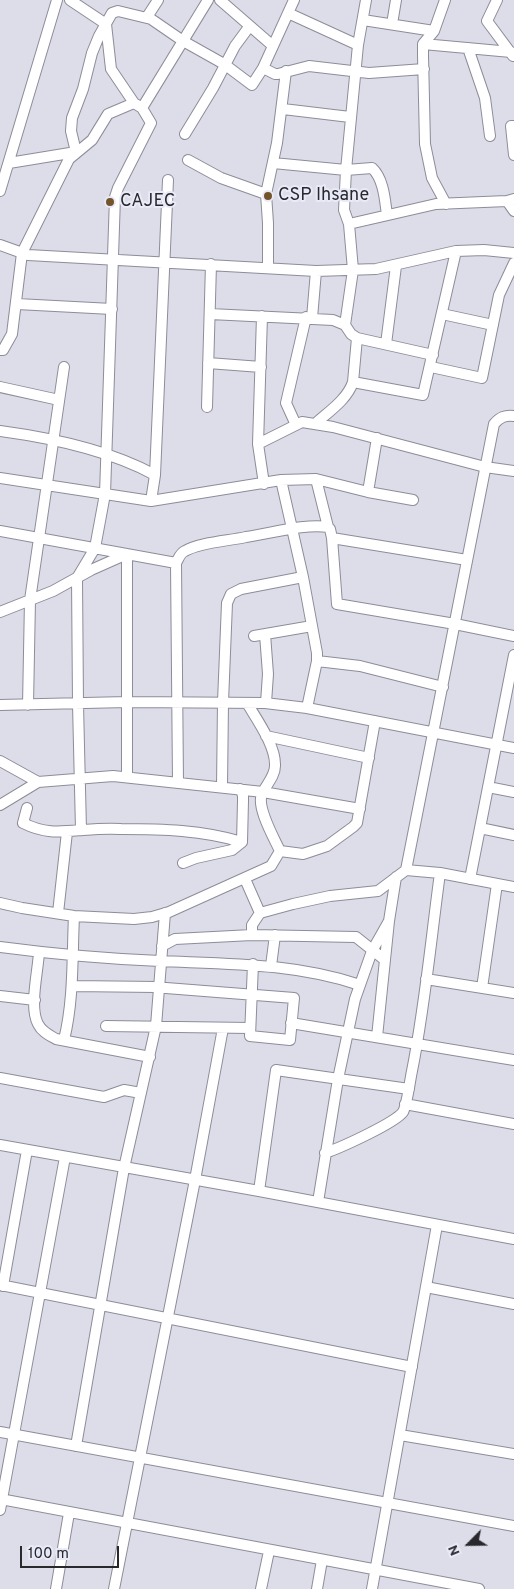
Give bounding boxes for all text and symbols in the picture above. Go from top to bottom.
place label: CSP Ihsane [278,185,369,207]
marker: CSP Ihsane [262,190,274,202]
place label: CAJEC [120,191,175,213]
marker: CAJEC [104,196,116,208]
north arrow [444,1519,494,1569]
scale bar [22,1536,121,1568]
text: N [445,1542,465,1558]
text: 100 m [28,1545,69,1564]

